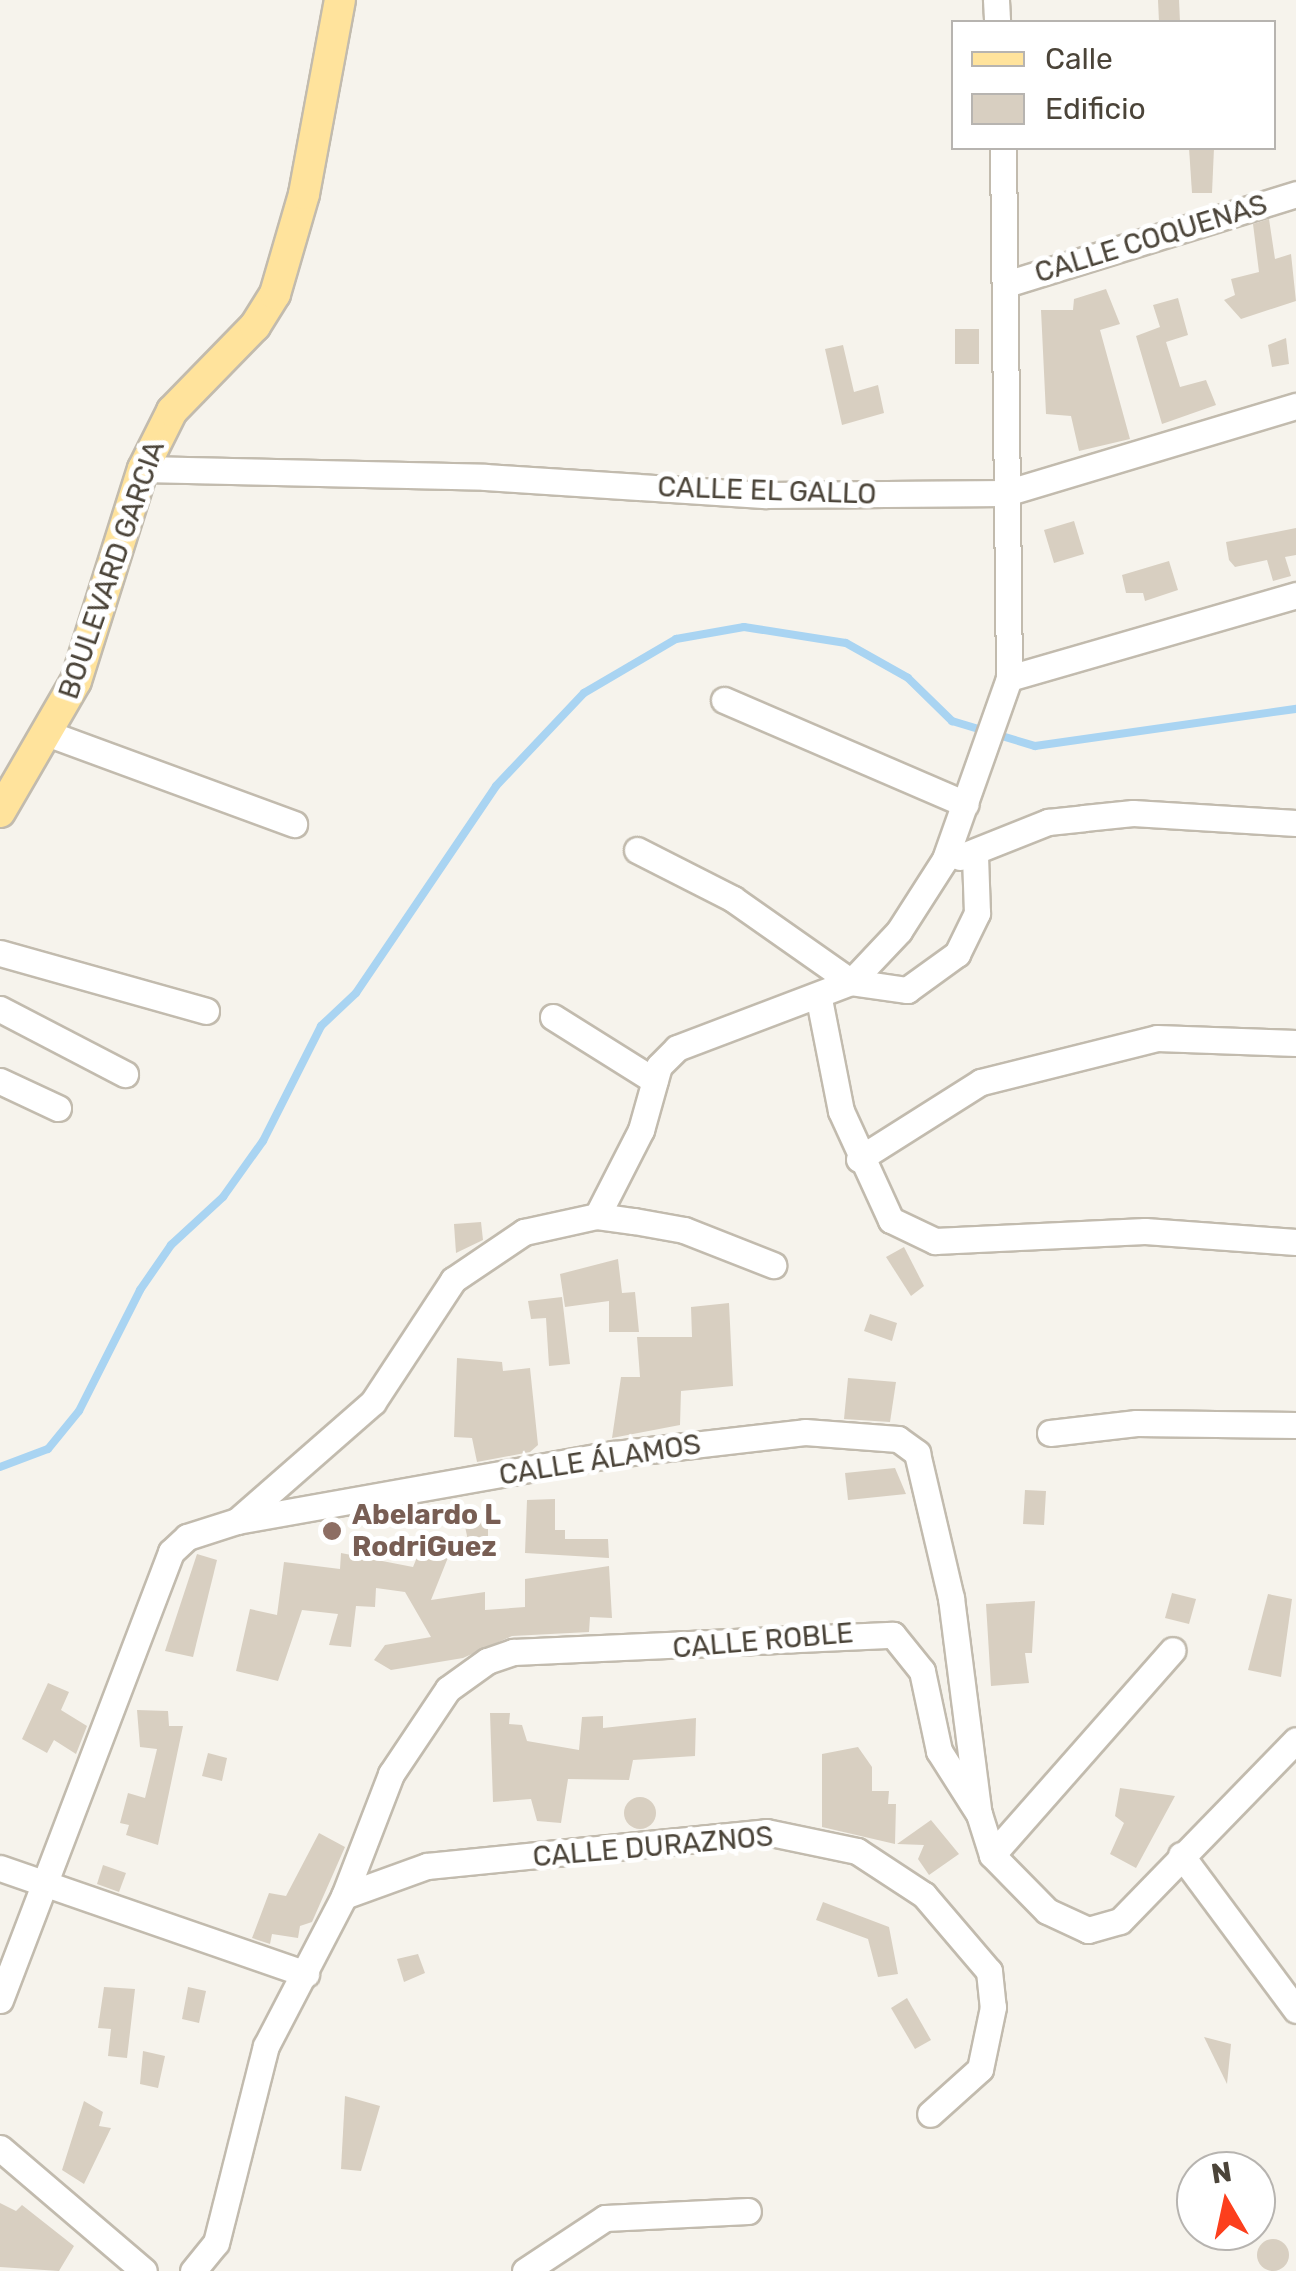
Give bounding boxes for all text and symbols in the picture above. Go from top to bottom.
legend [951,20,1276,150]
text: Calle [1045,41,1113,77]
text: Edificio [1045,91,1146,127]
street label: CALLE COQUENAS [1031,188,1271,290]
street label: BOULEVARD GARCIA [52,436,172,704]
street label: CALLE EL GALLO [657,470,877,512]
street label: CALLE ÁLAMOS [496,1427,704,1493]
place label: Abelardo L RodriGuez [352,1498,501,1564]
marker: Abelardo L RodriGuez [321,1520,343,1542]
street label: CALLE ROBLE [671,1616,855,1666]
street label: CALLE DURAZNOS [531,1820,775,1874]
north arrow [1176,2151,1276,2251]
text: N [1209,2155,1234,2191]

